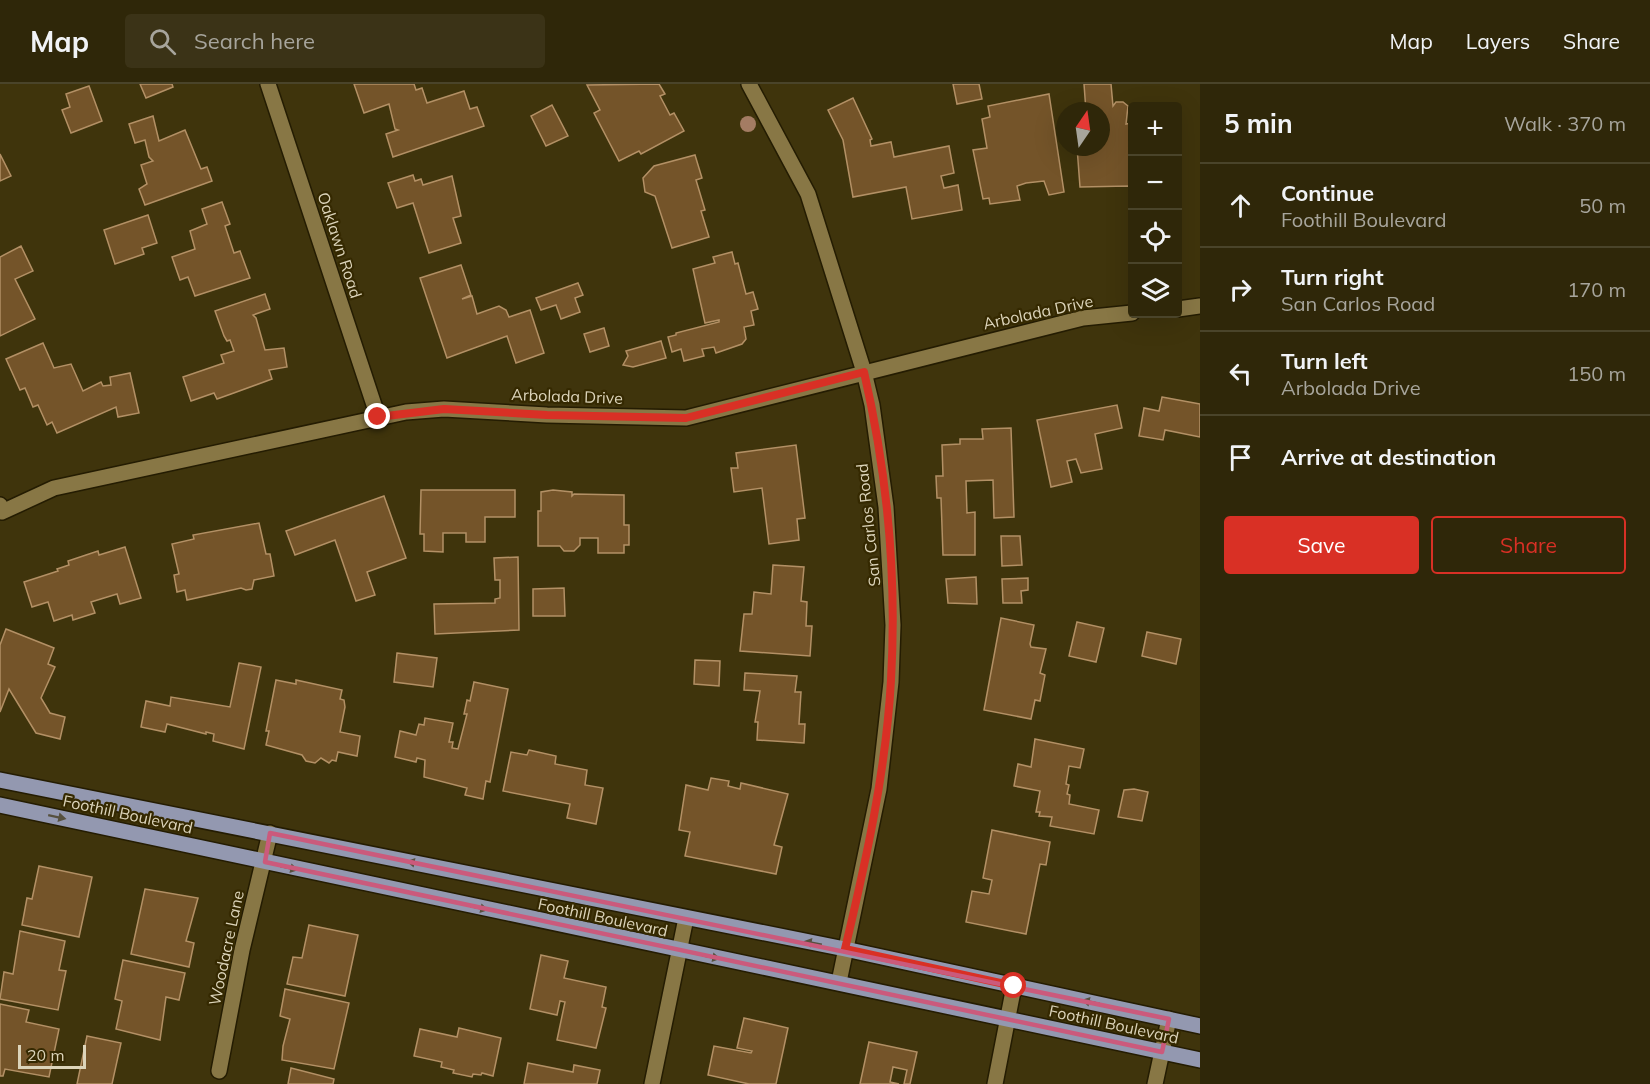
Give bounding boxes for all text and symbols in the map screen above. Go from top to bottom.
search box [125,14,545,68]
text: Map [30,24,89,59]
icon: search [146,25,179,58]
text: Search here [194,27,315,55]
text: Map [1390,28,1433,54]
text: Layers [1466,28,1530,54]
text: Share [1563,28,1620,54]
north arrow [1056,102,1110,156]
map controls [1128,102,1182,318]
button: + [1128,102,1182,156]
text: 5 min [1224,107,1293,140]
text: Walk · 370 m [1504,111,1626,136]
button: − [1128,156,1182,210]
text: Continue [1281,179,1374,207]
icon: ahead [1224,189,1257,222]
street label: Oaklawn Road [313,190,367,300]
text: 50 m [1579,193,1626,218]
text: Foothill Boulevard [1281,207,1446,232]
button: locate [1128,210,1182,264]
text: Turn right [1281,263,1384,291]
button: layers [1128,264,1182,318]
icon: right [1224,273,1257,306]
text: 170 m [1567,277,1626,302]
street label: Arbolada Drive [981,291,1095,333]
text: San Carlos Road [1281,291,1435,316]
text: Turn left [1281,347,1368,375]
icon: left [1224,357,1257,390]
text: 150 m [1567,361,1626,386]
text: Arbolada Drive [1281,375,1421,400]
street label: Arbolada Drive [511,384,623,408]
route end [364,403,390,429]
icon: arrive [1224,441,1257,474]
text: Arrive at destination [1281,443,1496,471]
street label: San Carlos Road [852,463,884,587]
button: Save [1224,516,1419,574]
button: Share [1431,516,1626,574]
street label: Foothill Boulevard [61,790,195,838]
one-way arrow [48,813,67,822]
one-way arrow [407,858,426,867]
one-way arrow [279,863,298,873]
street label: Woodacre Lane [204,889,248,1007]
street label: Foothill Boulevard [536,893,670,941]
one-way arrow [470,904,489,914]
one-way arrow [804,938,823,947]
one-way arrow [702,953,721,962]
route start [1000,972,1026,998]
one-way arrow [1082,997,1101,1007]
street label: Foothill Boulevard [1047,1000,1181,1048]
scale bar [18,1042,86,1070]
text: 20 m [27,1045,64,1065]

